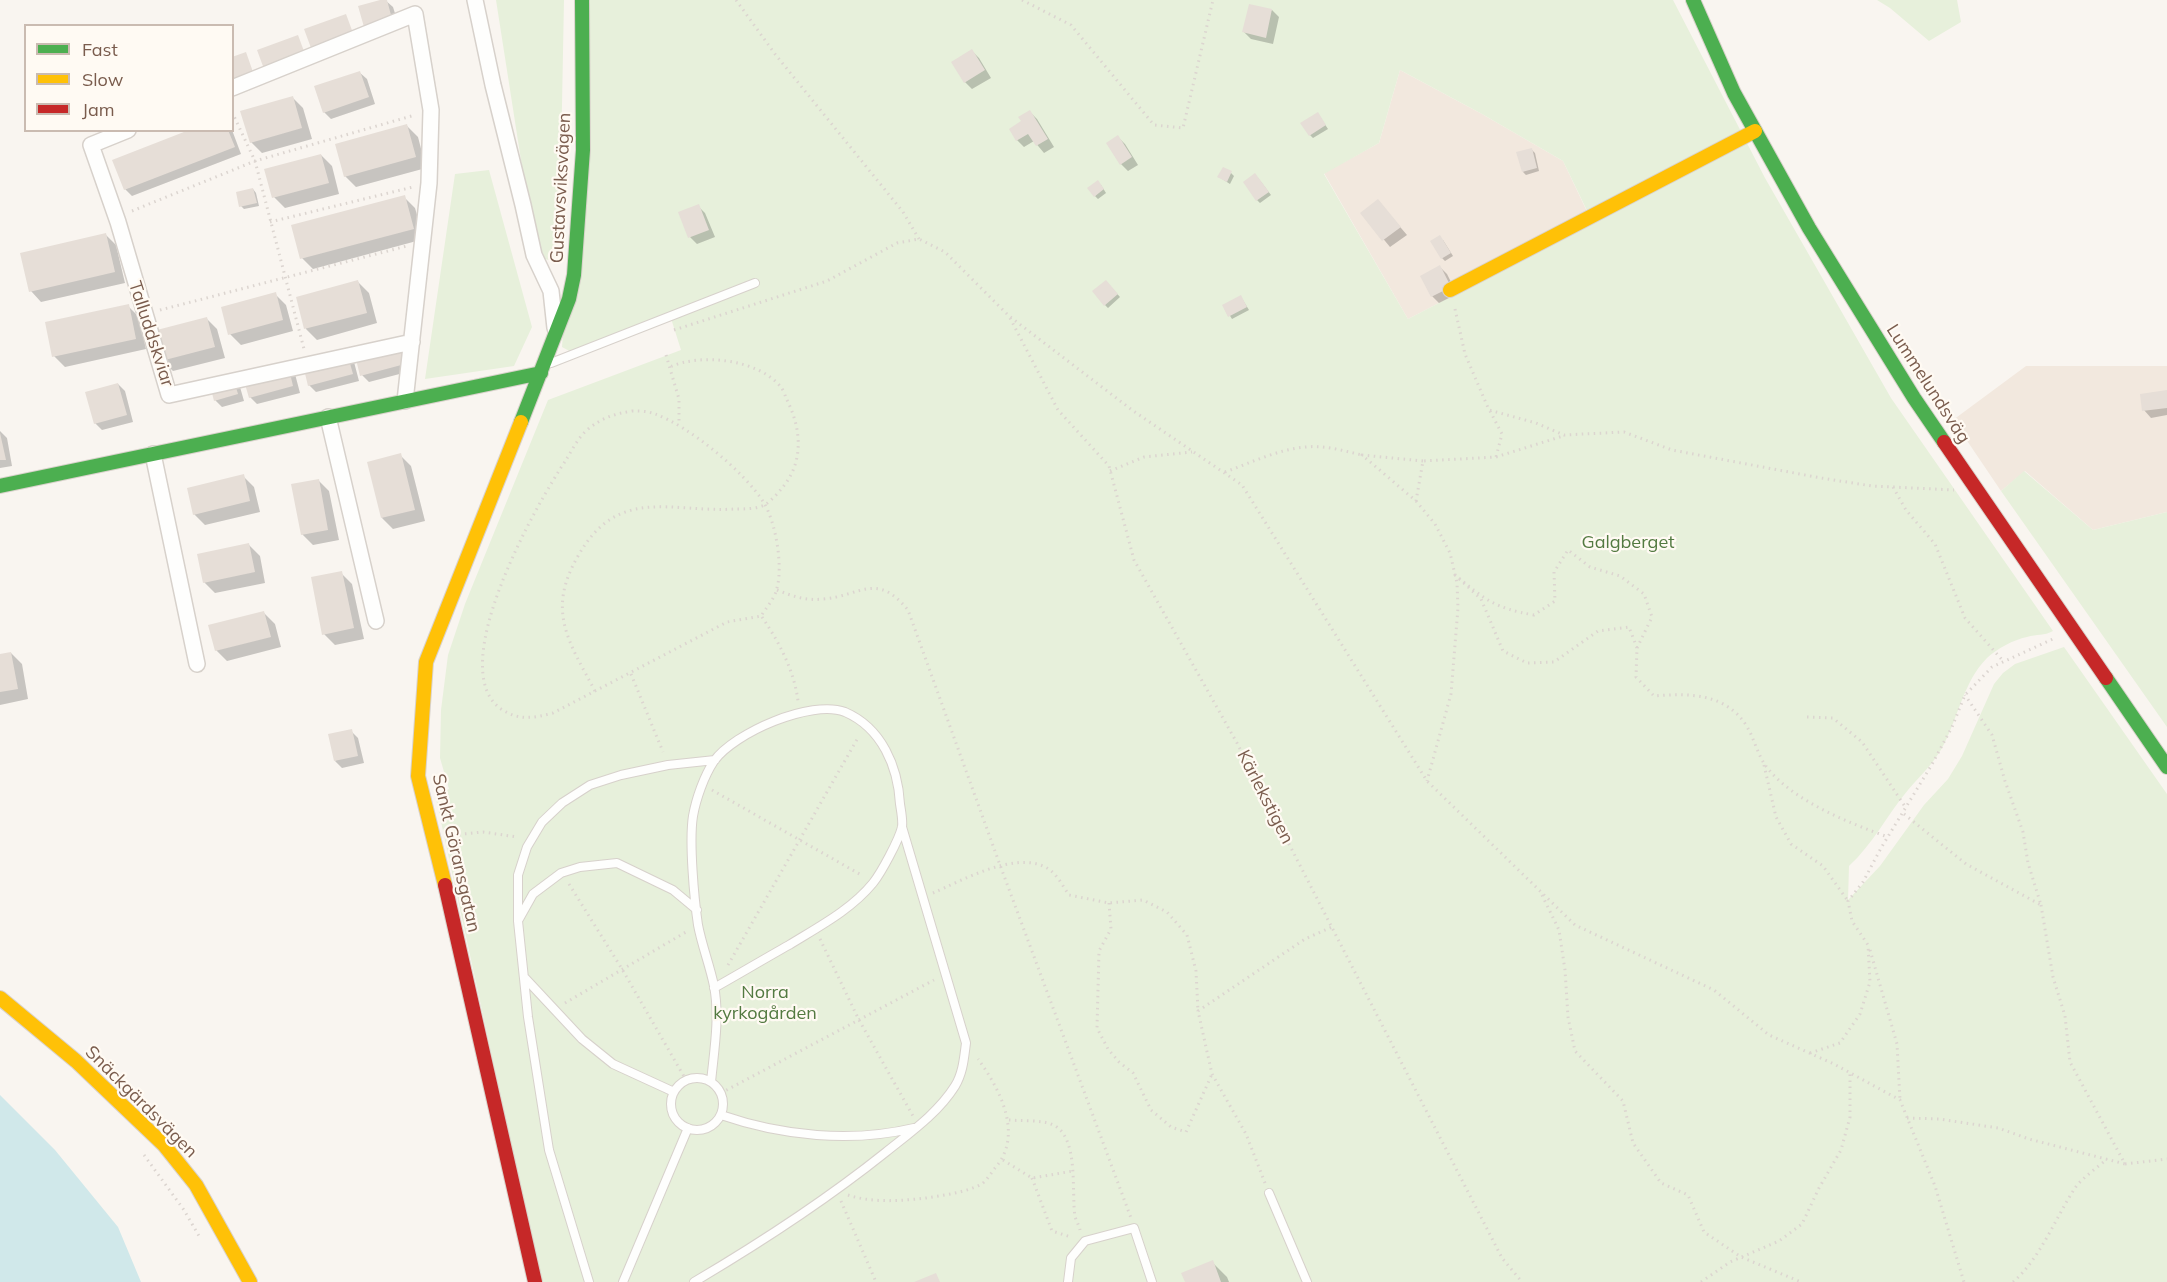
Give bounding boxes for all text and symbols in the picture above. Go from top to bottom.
legend [24,24,234,132]
text: Fast [82,38,118,61]
text: Slow [82,68,123,91]
text: Jam [82,98,115,121]
street label: Gustavsviksvägen [546,112,576,264]
street label: Talluddskviar [124,278,178,390]
street label: Lummelundsväg [1882,321,1974,447]
park label: Galgberget [1581,532,1675,554]
street label: Kärlekstigen [1232,746,1298,848]
street label: Sankt Göransgatan [427,772,485,934]
park label: Norra kyrkogården [713,982,817,1024]
street label: Snäckgärdsvägen [80,1041,202,1163]

